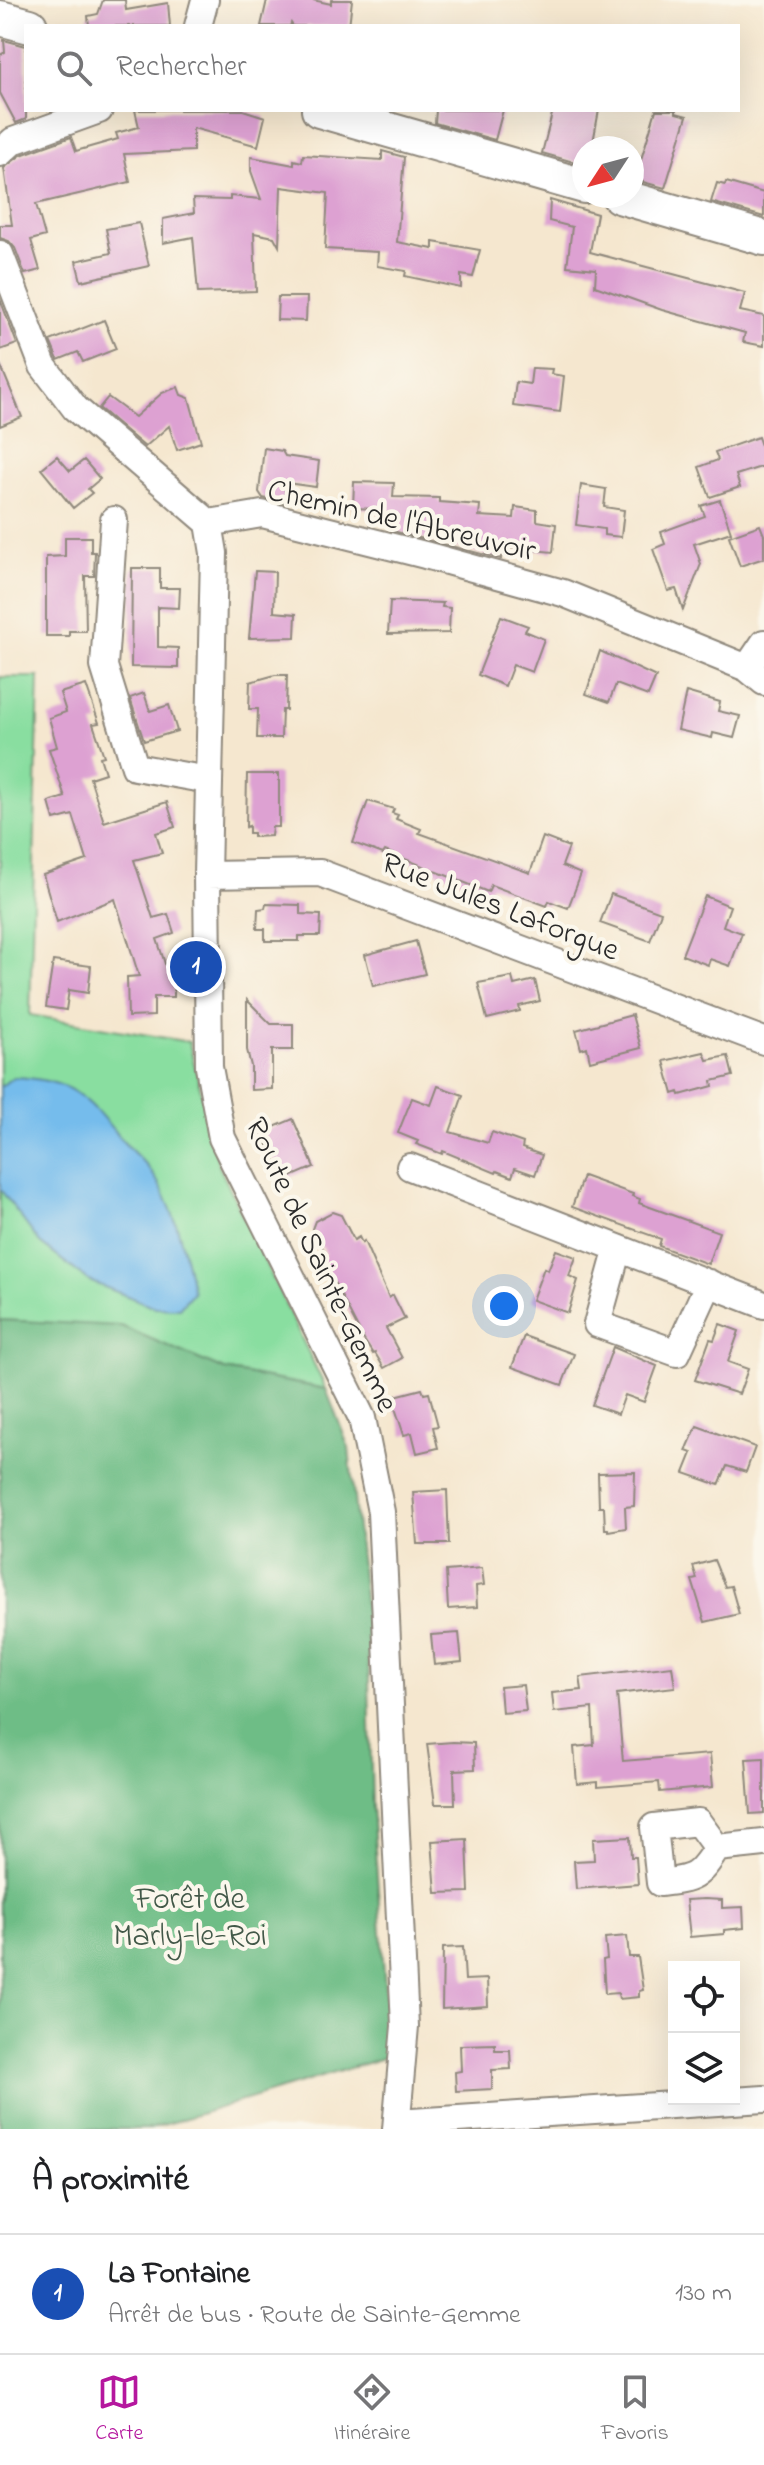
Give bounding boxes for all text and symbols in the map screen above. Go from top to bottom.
search box [24,24,740,112]
icon: search [52,46,96,90]
text: Rechercher [116,46,247,90]
north arrow [572,136,644,208]
street label: Chemin de l'Abreuvoir [262,469,540,576]
street label: Rue Jules Laforgue [374,841,626,976]
pin: 1 [170,937,222,997]
street label: Route de Sainte-Gemme [231,1110,409,1421]
your location [484,1286,524,1326]
park label: Forêt de Marly-le-Roi [113,1877,267,1961]
map controls [668,1961,740,2105]
button: locate [668,1961,740,2033]
button: layers [668,2033,740,2105]
text: À proximité [32,2156,189,2206]
text: La Fontaine [108,2253,250,2297]
text: 1 [54,2275,62,2313]
text: 130 m [675,2275,732,2313]
text: Arrêt de bus · Route de Sainte-Gemme [108,2297,521,2335]
tab: Carte [95,2370,143,2450]
tab: Itinéraire [334,2370,410,2450]
tab: Favoris [601,2370,669,2450]

